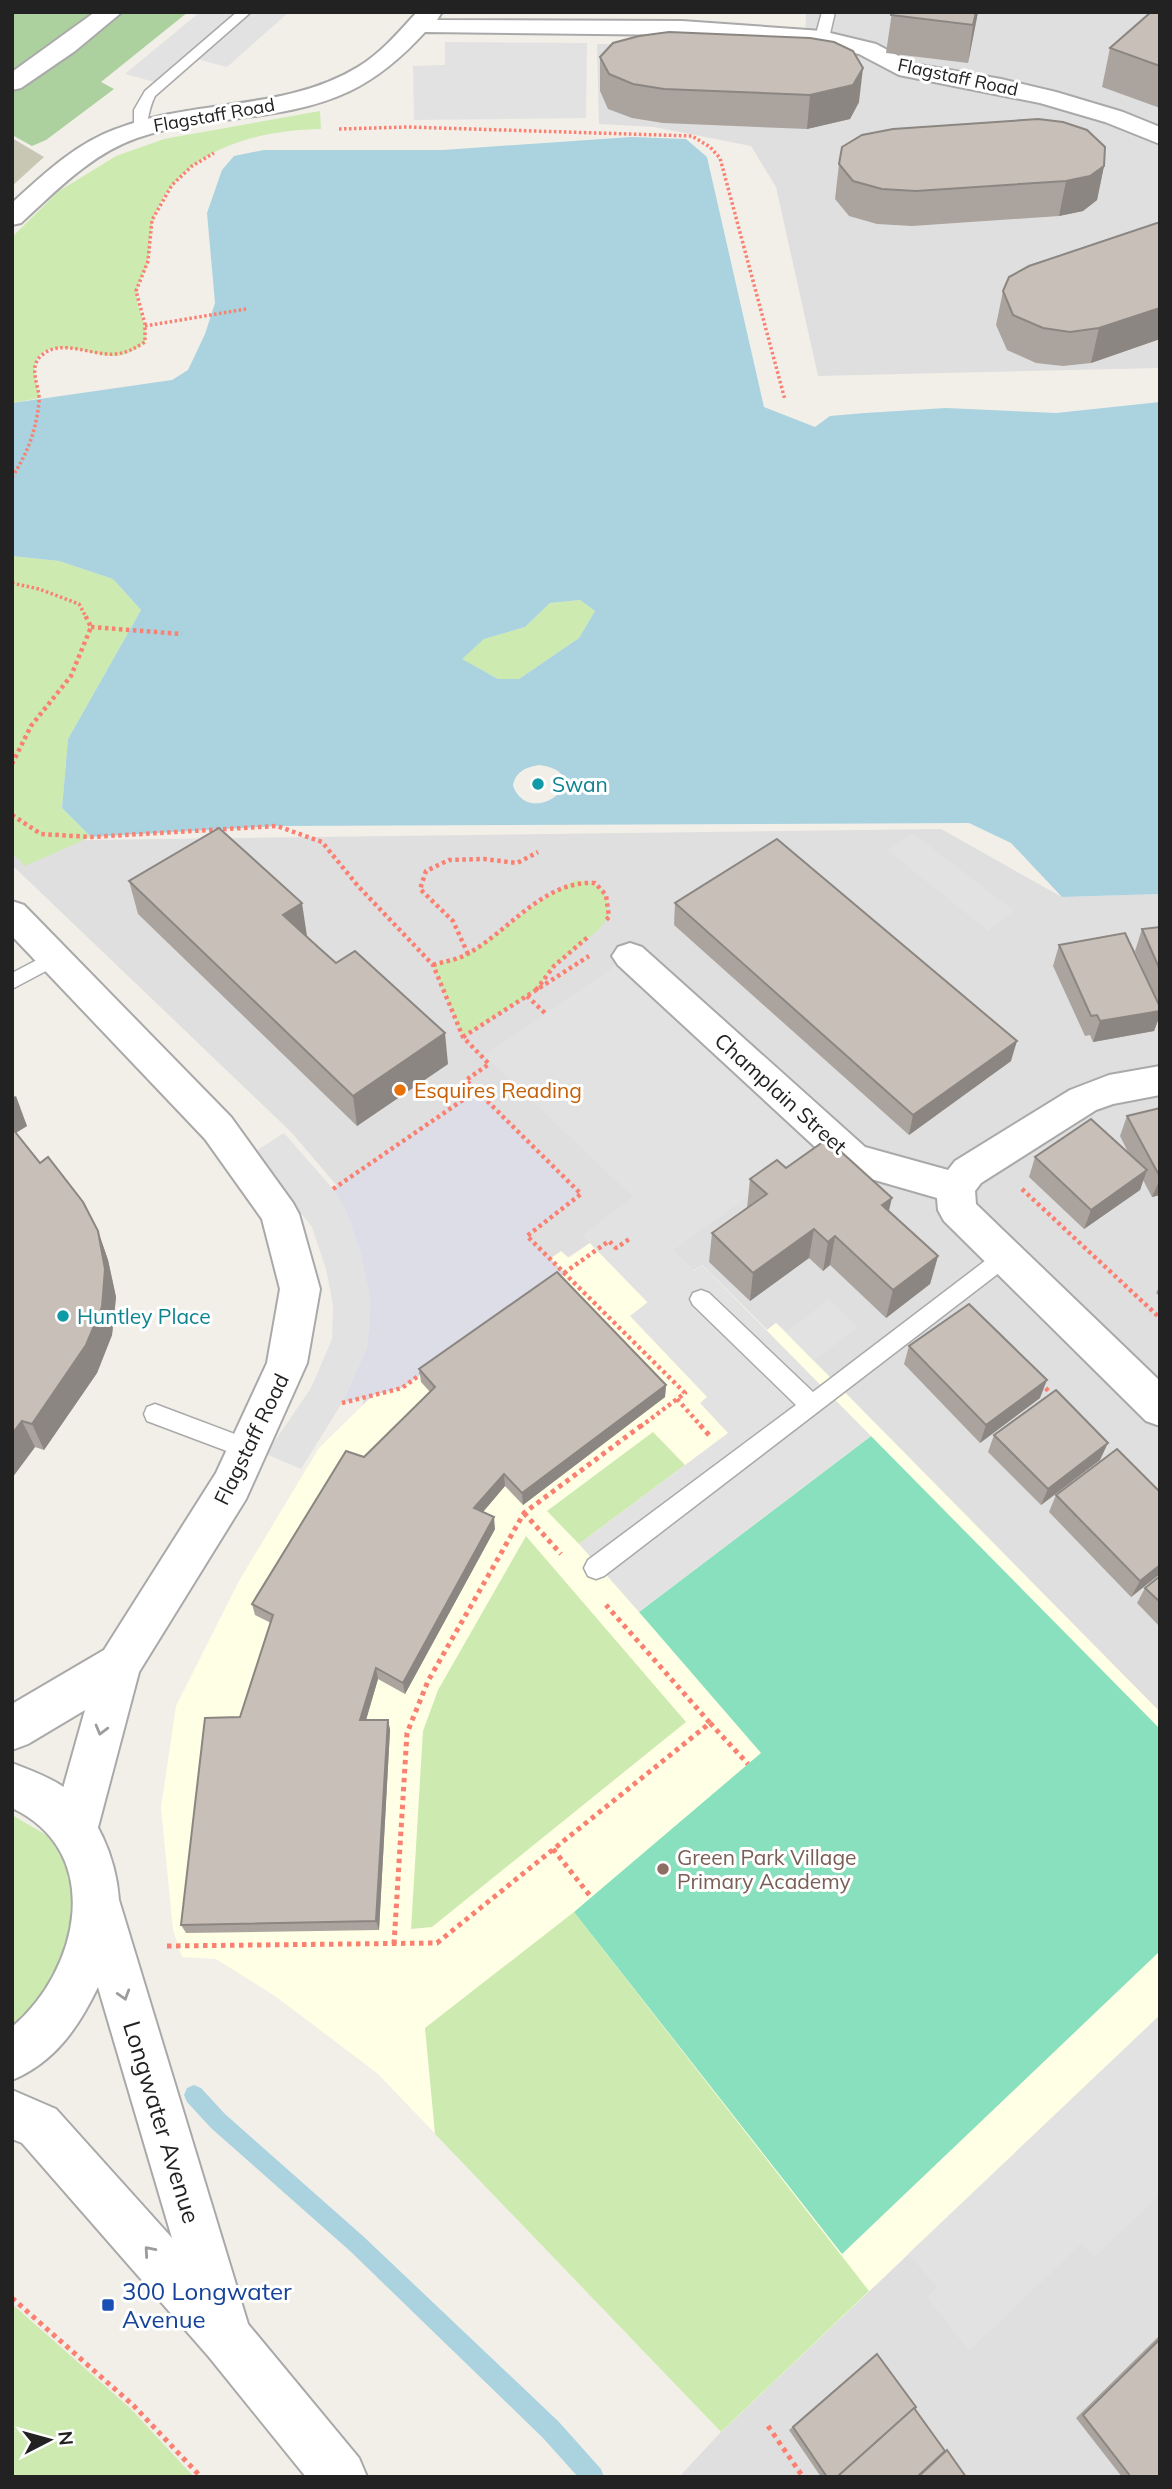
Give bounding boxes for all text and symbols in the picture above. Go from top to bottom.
street label: Flagstaff Road [896,53,1020,101]
street label: Flagstaff Road [152,93,276,137]
place label: Swan [552,771,608,797]
marker: Swan [530,776,546,792]
street label: Champlain Street [710,1027,852,1159]
place label: Esquires Reading [414,1077,582,1103]
marker: Esquires Reading [392,1082,408,1098]
place label: Huntley Place [77,1303,211,1329]
marker: Huntley Place [55,1308,71,1324]
street label: Flagstaff Road [208,1369,294,1509]
one-way arrow [95,1724,109,1736]
place label: Green Park Village Primary Academy [677,1844,857,1894]
marker: Green Park Village Primary Academy [655,1861,671,1877]
one-way arrow [116,1988,131,2000]
street label: Longwater Avenue [117,2017,207,2227]
one-way arrow [145,2246,157,2259]
place label: 300 Longwater Avenue [122,2276,292,2334]
marker: 300 Longwater Avenue [100,2297,116,2313]
north arrow [14,2405,84,2475]
text: N [53,2430,79,2447]

